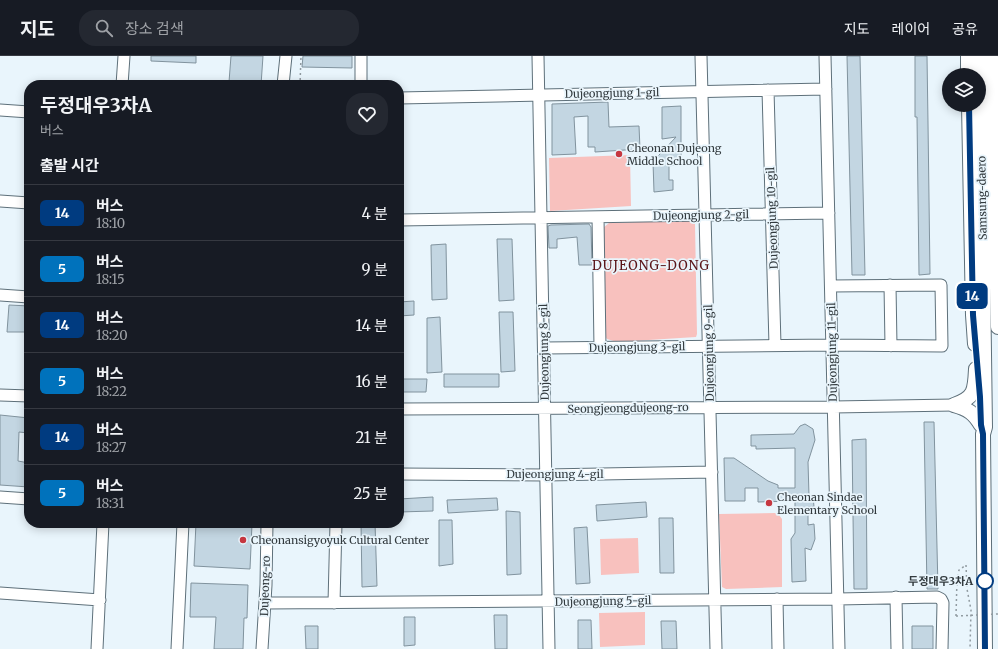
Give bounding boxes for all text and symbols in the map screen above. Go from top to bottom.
search box [79,10,359,46]
text: 지도 [20,17,55,41]
icon: search [93,17,115,39]
text: 장소 검색 [125,19,184,38]
text: 지도 [844,20,870,38]
text: 레이어 [892,20,930,38]
text: 공유 [952,20,978,38]
map controls [942,68,986,112]
button: layers [942,68,986,112]
street label: Dujeongjung 1-gil [565,85,660,101]
text: 두정대우3차A [40,93,152,117]
button: heart [346,93,388,135]
text: 버스 [40,122,64,139]
place label: Cheonan Dujeong Middle School [627,141,722,168]
marker: Cheonan Dujeong Middle School [614,149,624,159]
street label: Samsung-daero [974,155,990,240]
text: 출발 시간 [40,156,99,175]
street label: Dujeongjung 10-gil [763,166,781,269]
text: 버스 [96,196,124,215]
text: 14 [55,204,69,222]
text: 4 분 [361,204,388,223]
street label: Dujeongjung 2-gil [653,207,750,223]
text: 18:10 [96,215,125,232]
text: 버스 [96,252,124,271]
district label: DUJEONG-DONG [592,257,710,274]
text: 5 [58,260,66,278]
text: 9 분 [362,260,388,279]
text: 18:15 [96,271,125,288]
line badge: 14 [954,283,990,309]
text: 14 [965,287,979,305]
street label: Dujeongjung 11-gil [824,302,840,402]
street label: Dujeongjung 8-gil [536,303,552,401]
street label: Dujeongjung 9-gil [701,304,717,402]
text: 버스 [96,308,124,327]
text: 14 [55,316,69,334]
text: 14 분 [355,316,388,335]
text: 18:20 [96,327,128,344]
street label: Dujeongjung 3-gil [589,339,686,355]
text: 버스 [96,364,124,383]
text: 5 [58,372,66,390]
text: 16 분 [355,372,388,391]
text: 18:22 [96,383,127,400]
street label: Seongjeongdujeong-ro [567,400,689,416]
text: 버스 [96,420,124,439]
text: 14 [55,428,69,446]
text: 21 분 [355,428,388,447]
text: 18:27 [96,439,127,456]
street label: Dujeongjung 4-gil [506,467,604,481]
text: 버스 [96,476,124,495]
text: 5 [58,484,66,502]
text: 25 분 [354,484,388,503]
place label: Cheonan Sindae Elementary School [777,490,878,517]
text: 18:31 [96,495,124,512]
marker: Cheonan Sindae Elementary School [764,498,774,508]
place label: Cheonansigyoyuk Cultural Center [251,533,429,547]
marker: Cheonansigyoyuk Cultural Center [238,535,248,545]
street label: Dujeong-ro [257,555,273,616]
marker: 두정대우3차A [976,572,994,590]
place label: 두정대우3차A [908,574,973,588]
street label: Dujeongjung 5-gil [554,593,652,609]

